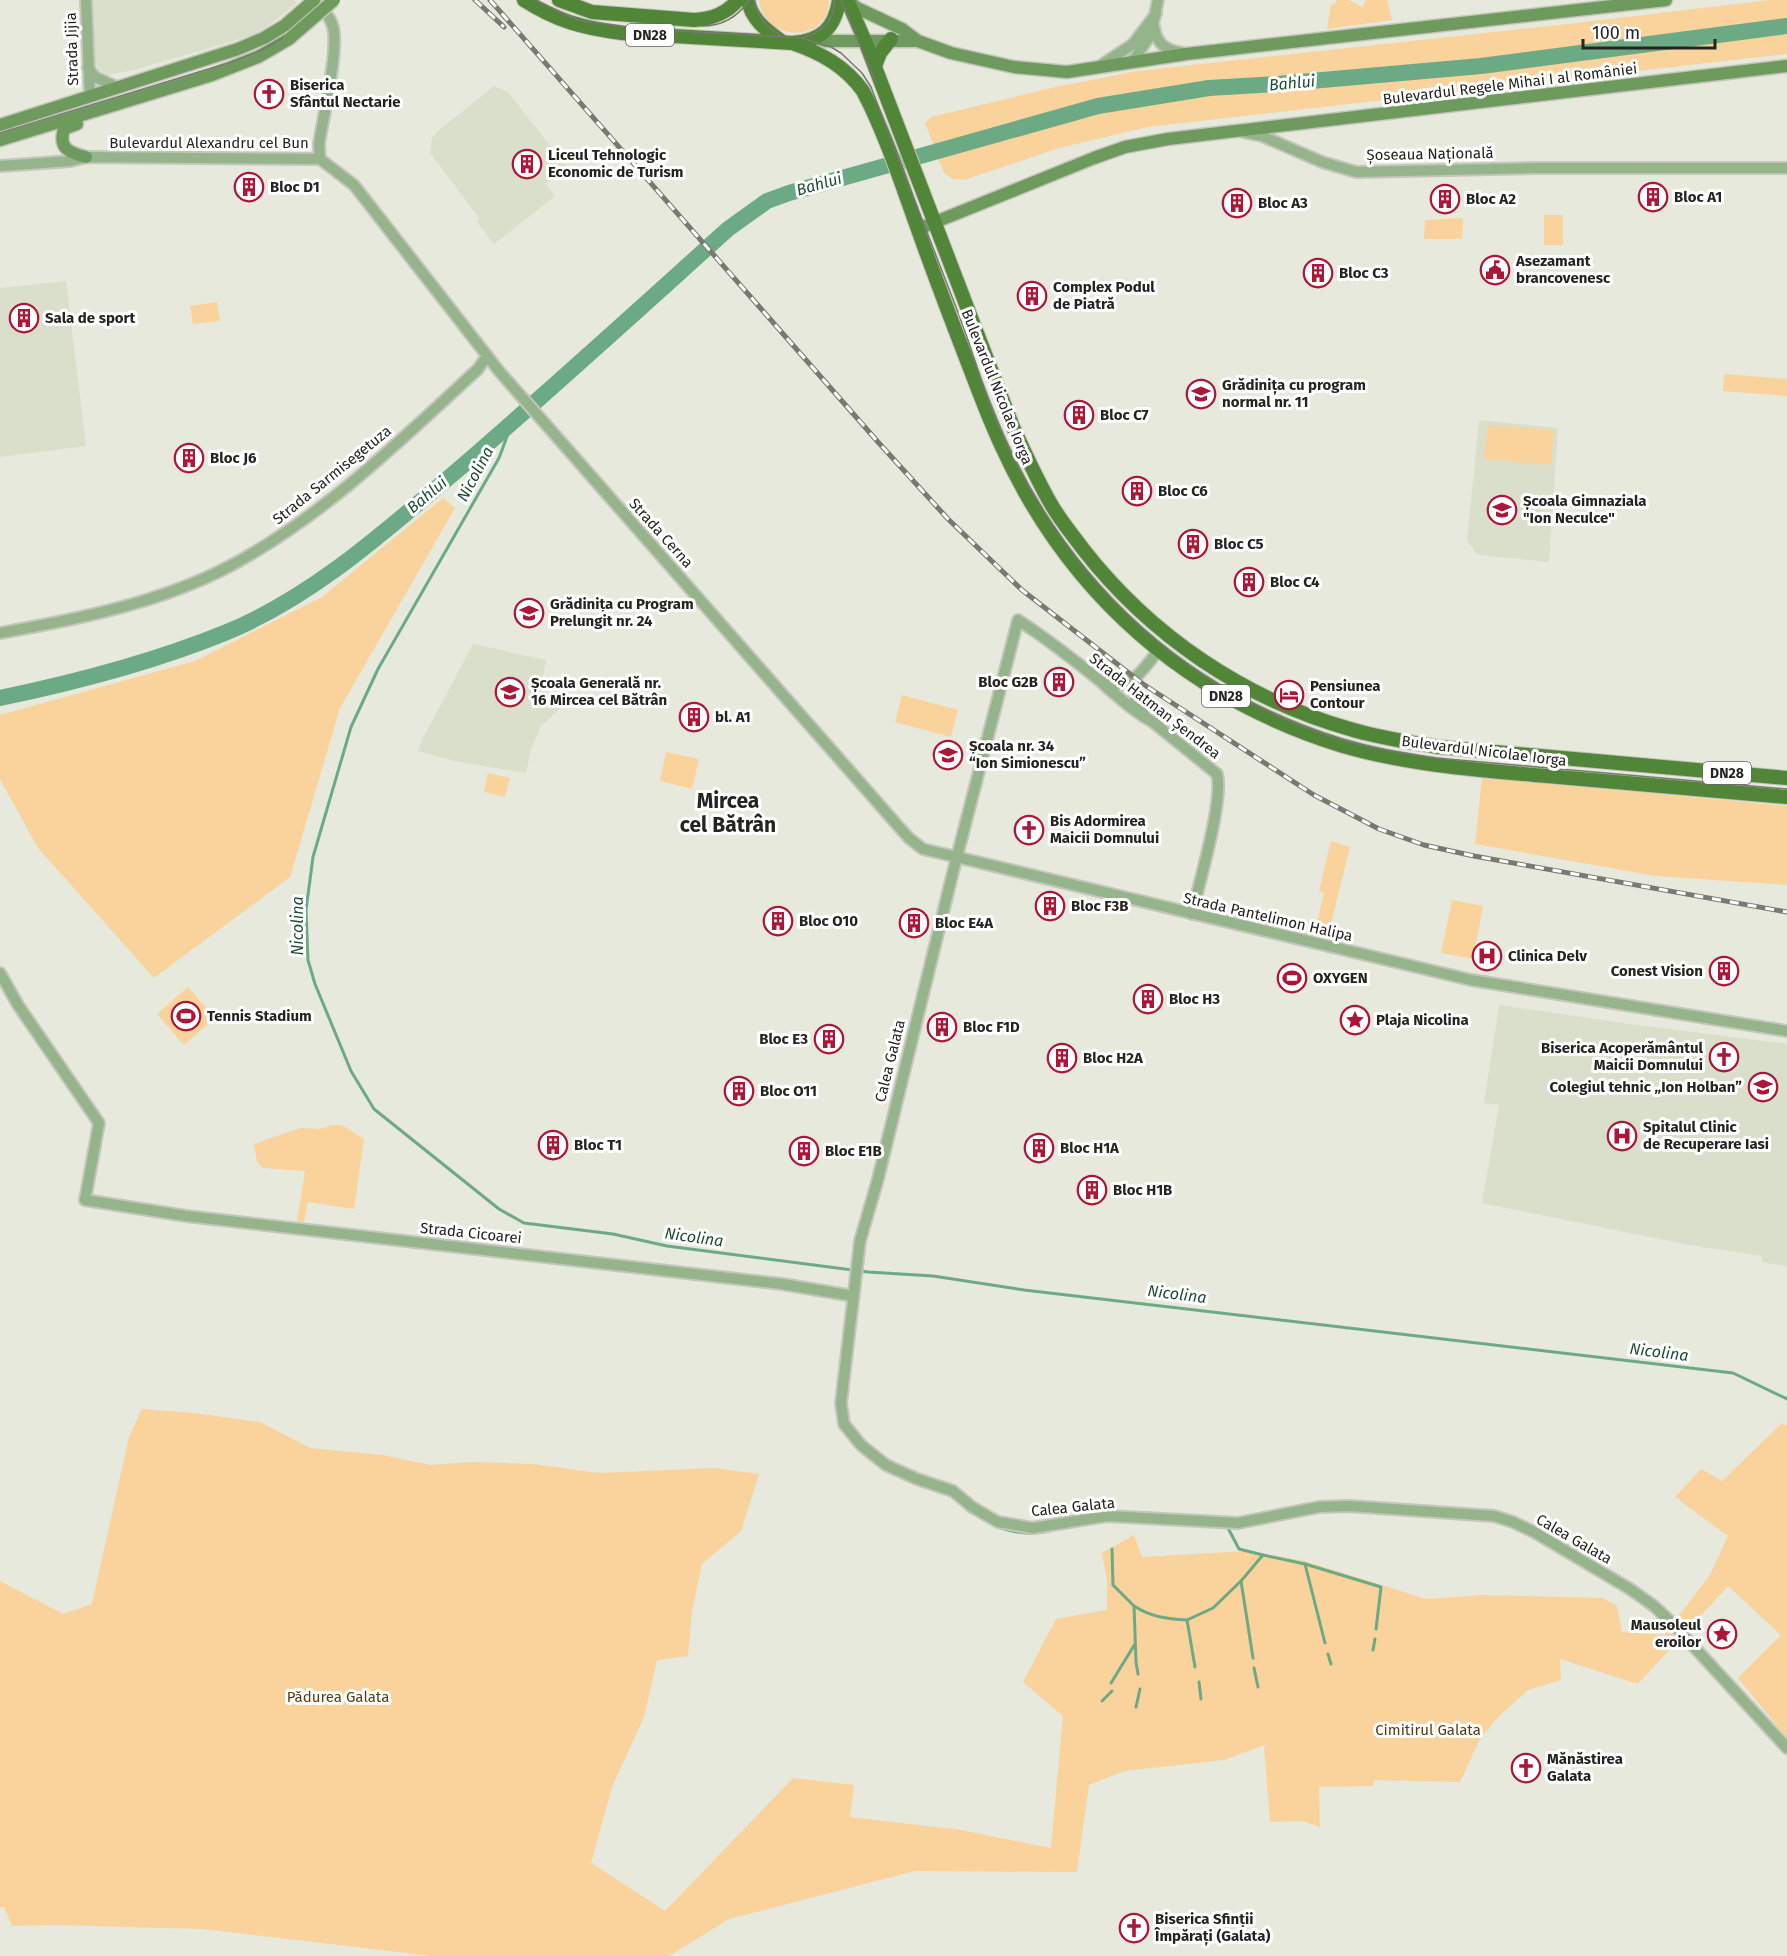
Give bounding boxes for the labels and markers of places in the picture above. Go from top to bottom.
place label: Biserica Sfântul Nectarie [290,76,400,111]
church icon: Biserica Sfântul Nectarie [253,78,285,110]
place label: Liceul Tehnologic Economic de Turism [548,146,683,181]
building icon: Liceul Tehnologic Economic de Turism [511,148,543,180]
building icon: Bloc D1 [233,171,265,203]
place label: Bloc D1 [270,178,320,196]
building icon: Bloc A1 [1637,181,1669,213]
building icon: Bloc A2 [1429,183,1461,215]
building icon: Bloc A3 [1221,187,1253,219]
place label: Bloc A1 [1674,188,1722,206]
place label: Bloc A2 [1466,190,1516,208]
place label: Bloc A3 [1258,194,1308,212]
place label: Asezamant brancovenesc [1515,252,1611,287]
public building icon: Asezamant brancovenesc [1479,254,1511,286]
building icon: Bloc C3 [1302,257,1334,289]
place label: Bloc C3 [1339,264,1389,282]
place label: Complex Podul de Piatră [1053,278,1155,313]
building icon: Complex Podul de Piatră [1016,280,1048,312]
building icon: Sala de sport [8,302,40,334]
place label: Sala de sport [45,309,136,327]
place label: Grădinița cu program normal nr. 11 [1222,376,1366,411]
school or university icon: Grădinița cu program normal nr. 11 [1185,378,1217,410]
building icon: Bloc C7 [1063,399,1095,431]
place label: Bloc C7 [1100,406,1149,424]
building icon: Bloc J6 [173,442,205,474]
place label: Bloc J6 [210,449,257,467]
building icon: Bloc C6 [1121,475,1153,507]
place label: Bloc C6 [1158,482,1208,500]
place label: Școala Gimnaziala "Ion Neculce" [1523,492,1647,527]
school or university icon: Școala Gimnaziala "Ion Neculce" [1486,494,1518,526]
building icon: Bloc C5 [1177,528,1209,560]
place label: Bloc C5 [1214,535,1264,553]
building icon: Bloc C4 [1233,566,1265,598]
place label: Bloc C4 [1270,573,1320,591]
place label: Grădinița cu Program Prelungit nr. 24 [550,595,694,630]
school or university icon: Grădinița cu Program Prelungit nr. 24 [513,597,545,629]
building icon: Bloc G2B [1043,666,1075,698]
place label: Bloc G2B [978,673,1038,691]
place label: Școala Generală nr. 16 Mircea cel Bătrân [531,674,667,709]
school or university icon: Școala Generală nr. 16 Mircea cel Bătrân [494,676,526,708]
place label: Pensiunea Contour [1310,677,1381,712]
hotel icon: Pensiunea Contour [1273,679,1305,711]
building icon: bl. A1 [678,701,710,733]
place label: bl. A1 [715,708,751,726]
place label: Școala nr. 34 “Ion Simionescu” [969,737,1086,772]
school or university icon: Școala nr. 34 “Ion Simionescu” [932,739,964,771]
place label: Bis Adormirea Maicii Domnului [1050,812,1159,847]
church icon: Bis Adormirea Maicii Domnului [1013,814,1045,846]
building icon: Bloc F3B [1034,890,1066,922]
place label: Bloc F3B [1071,897,1129,915]
building icon: Bloc O10 [762,905,794,937]
building icon: Bloc E4A [898,907,930,939]
place label: Bloc O10 [799,912,858,930]
place label: Bloc E4A [935,914,994,932]
hospital icon: Clinica Delv [1471,940,1503,972]
place label: Clinica Delv [1508,947,1587,965]
building icon: Conest Vision [1708,955,1740,987]
sports icon: OXYGEN [1276,962,1308,994]
place label: Conest Vision [1611,962,1703,980]
place label: OXYGEN [1313,969,1368,987]
building icon: Bloc H3 [1132,983,1164,1015]
place label: Bloc H3 [1169,990,1220,1008]
sports icon: Tennis Stadium [170,1000,202,1032]
place icon: Plaja Nicolina [1339,1004,1371,1036]
place label: Tennis Stadium [207,1007,312,1025]
building icon: Bloc F1D [926,1011,958,1043]
place label: Plaja Nicolina [1376,1011,1469,1029]
place label: Bloc F1D [963,1018,1020,1036]
building icon: Bloc E3 [813,1023,845,1055]
place label: Bloc E3 [759,1030,808,1048]
place label: Biserica Acoperământul Maicii Domnului [1541,1039,1704,1074]
church icon: Biserica Acoperământul Maicii Domnului [1708,1041,1740,1073]
building icon: Bloc H2A [1046,1042,1078,1074]
place label: Bloc H2A [1083,1049,1144,1067]
school or university icon: Colegiul tehnic „Ion Holban” [1747,1071,1779,1103]
building icon: Bloc O11 [723,1075,755,1107]
place label: Colegiul tehnic „Ion Holban” [1550,1078,1742,1096]
place label: Bloc O11 [760,1082,817,1100]
place label: Spitalul Clinic de Recuperare Iasi [1643,1118,1769,1153]
hospital icon: Spitalul Clinic de Recuperare Iasi [1606,1120,1638,1152]
building icon: Bloc T1 [537,1129,569,1161]
building icon: Bloc H1A [1023,1132,1055,1164]
building icon: Bloc E1B [788,1135,820,1167]
place label: Bloc T1 [574,1136,622,1154]
place label: Bloc H1A [1060,1139,1120,1157]
place label: Bloc E1B [825,1142,882,1160]
building icon: Bloc H1B [1076,1174,1108,1206]
place label: Bloc H1B [1113,1181,1172,1199]
place label: Mausoleul eroilor [1631,1616,1702,1651]
place icon: Mausoleul eroilor [1706,1618,1738,1650]
place label: Mănăstirea Galata [1547,1750,1623,1785]
church icon: Mănăstirea Galata [1510,1752,1542,1784]
place label: Biserica Sfinții Împărați (Galata) [1154,1910,1270,1946]
church icon: Biserica Sfinții Împărați (Galata) [1118,1912,1150,1944]

